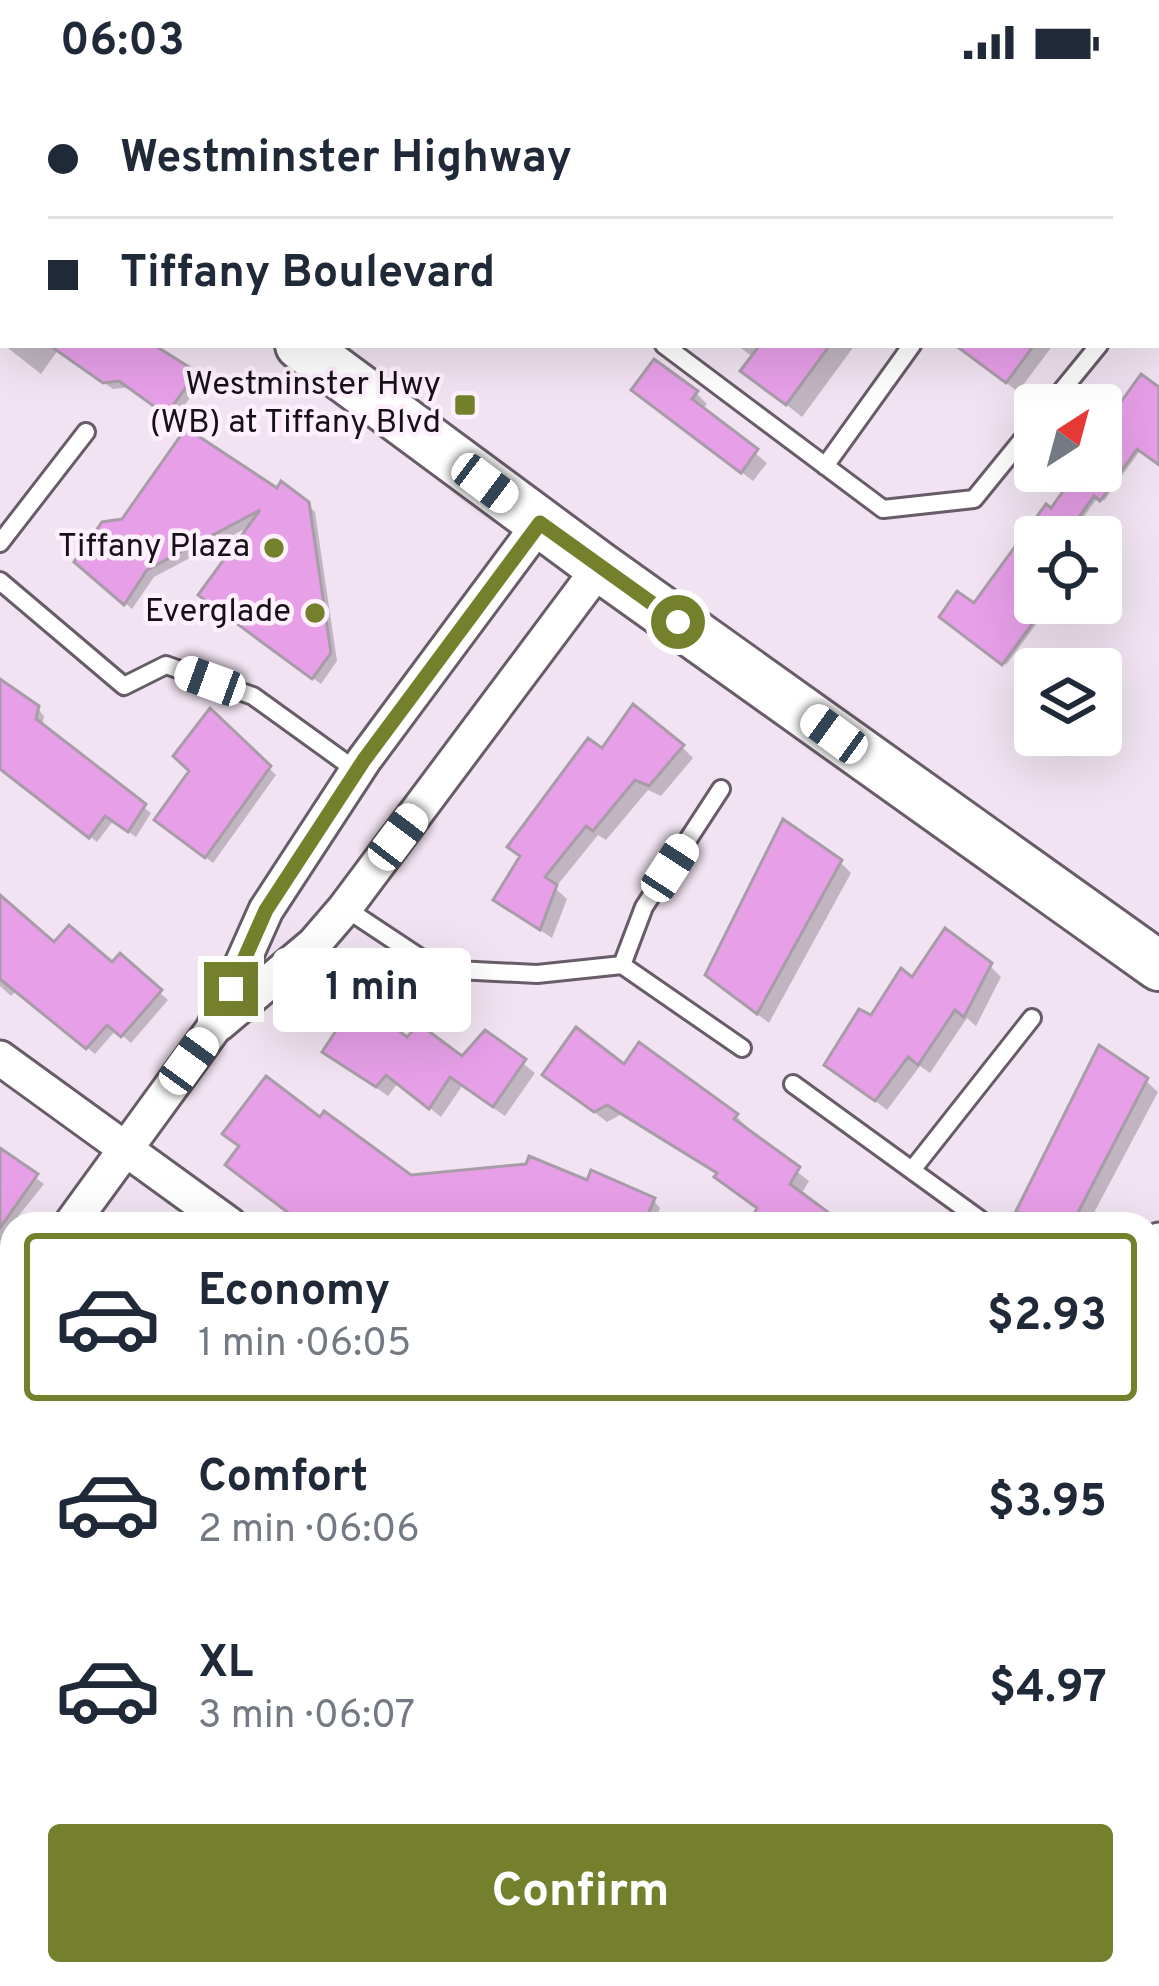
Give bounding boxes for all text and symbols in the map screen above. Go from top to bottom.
text: 06:03 [60,14,185,71]
text: Westminster Highway [120,131,572,188]
text: Tiffany Boulevard [120,246,495,303]
place label: Westminster Hwy (WB) at Tiffany Blvd [150,365,441,445]
north arrow [1014,384,1122,492]
map controls [1014,384,1122,756]
marker: Westminster Hwy (WB) at Tiffany Blvd [452,392,478,418]
car [445,447,525,519]
button: locate [1014,516,1122,624]
place label: Tiffany Plaza [58,527,250,569]
marker: Tiffany Plaza [261,535,287,561]
place label: Everglade [145,592,291,634]
route start [651,595,705,649]
marker: Everglade [302,600,328,626]
button: layers [1014,648,1122,756]
car [170,652,250,710]
car [794,698,874,770]
car [362,797,434,877]
car [635,828,705,908]
callout: 1 min [273,947,471,1031]
route end [204,962,258,1016]
text: 1 min [325,965,419,1014]
car [153,1021,225,1101]
icon: car [54,1263,162,1371]
text: Economy [198,1264,390,1321]
text: $2.93 [987,1289,1107,1346]
text: 1 min · 06:05 [198,1321,411,1370]
icon: car [54,1449,162,1557]
text: Comfort [198,1450,368,1507]
text: $3.95 [988,1475,1107,1532]
text: 2 min · 06:06 [198,1507,420,1556]
icon: car [54,1635,162,1743]
text: XL [198,1636,253,1693]
text: $4.97 [989,1661,1107,1718]
text: 3 min · 06:07 [198,1693,415,1742]
button: Confirm [48,1824,1113,1962]

